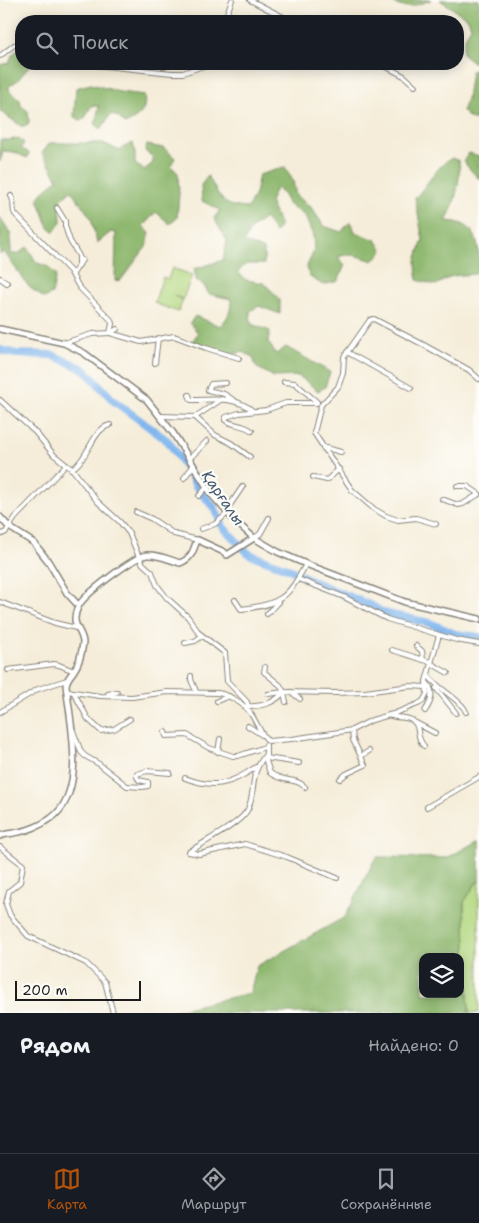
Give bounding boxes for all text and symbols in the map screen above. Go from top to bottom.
search box [15,15,464,70]
icon: search [33,29,61,57]
text: Поиск [73,30,128,55]
water label: Қарғалы [197,466,249,530]
map controls [419,953,464,998]
button: layers [419,953,464,998]
scale bar [15,978,141,1001]
text: 200 m [22,981,68,999]
text: Рядом [20,1032,90,1060]
text: Найдено: 0 [368,1035,459,1056]
tab: Карта [47,1165,87,1213]
tab: Маршрут [181,1165,246,1213]
tab: Сохранённые [341,1165,432,1213]

